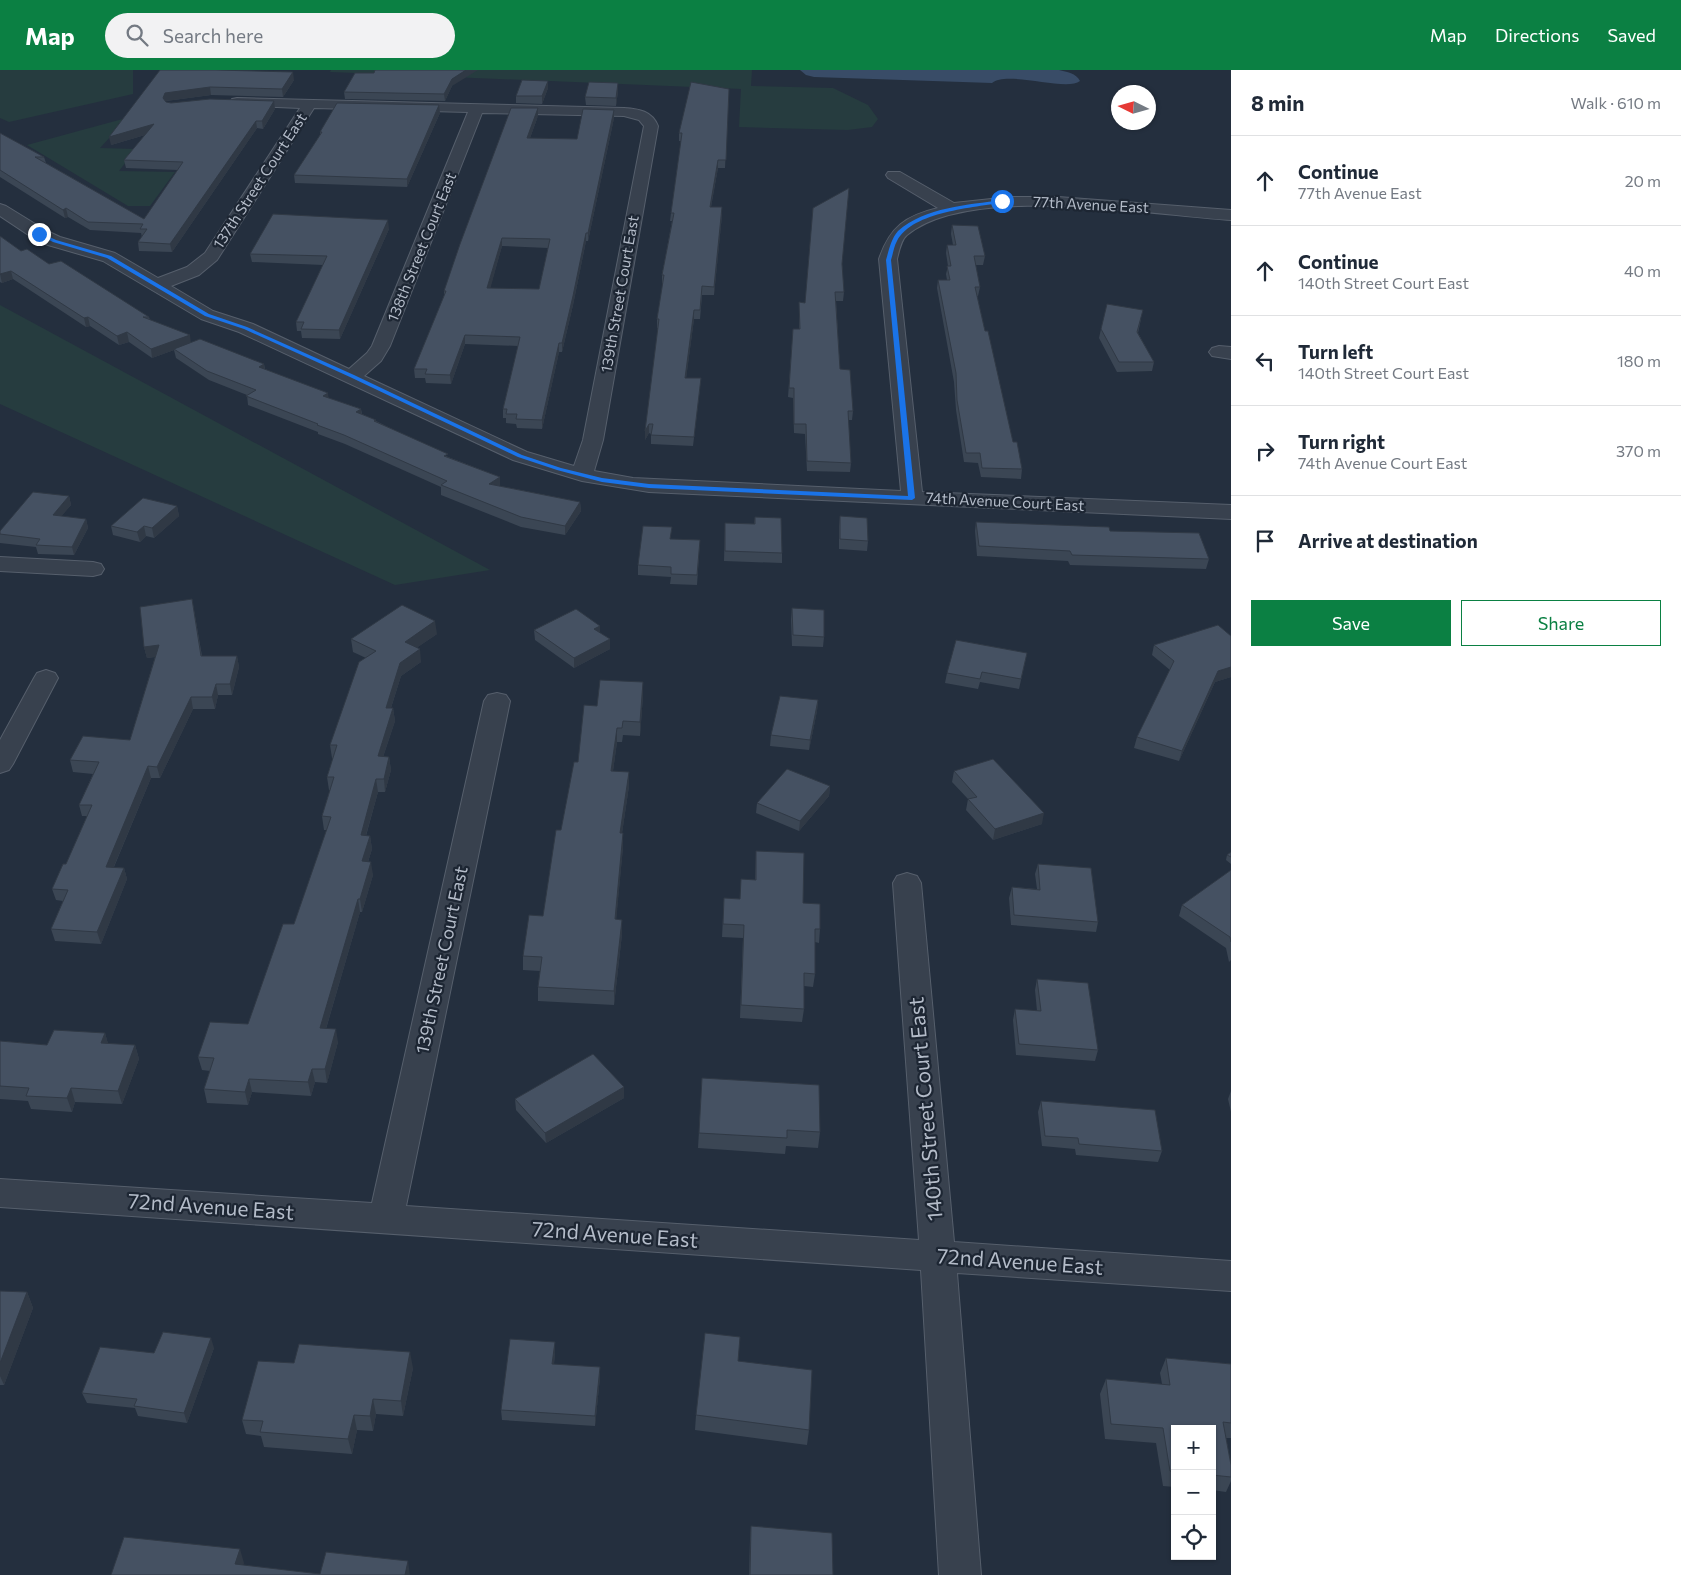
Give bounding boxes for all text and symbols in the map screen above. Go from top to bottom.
search box [105,13,455,58]
text: Map [25,21,75,50]
icon: search [123,21,151,49]
text: Search here [163,24,263,47]
text: Map [1430,24,1467,46]
text: Directions [1495,24,1579,46]
text: Saved [1607,24,1656,46]
north arrow [1111,85,1156,130]
text: 8 min [1251,90,1304,115]
text: Walk · 610 m [1571,93,1661,112]
street label: 137th Street Court East [209,109,310,252]
text: Continue [1298,160,1378,183]
icon: ahead [1251,167,1279,195]
street label: 138th Street Court East [383,169,459,324]
text: 20 m [1625,171,1661,190]
text: 77th Avenue East [1298,183,1422,202]
route start [991,190,1014,213]
street label: 77th Avenue East [1033,192,1149,216]
street label: 139th Street Court East [596,214,642,374]
route end [28,223,51,246]
text: Continue [1298,250,1378,273]
icon: ahead [1251,257,1279,285]
text: 40 m [1624,261,1661,280]
text: 140th Street Court East [1298,273,1469,292]
text: Turn left [1298,340,1373,363]
icon: left [1251,347,1279,375]
text: 180 m [1617,351,1661,370]
text: 140th Street Court East [1298,363,1469,382]
text: Turn right [1298,430,1385,453]
icon: right [1251,437,1279,465]
text: 370 m [1616,441,1661,460]
text: 74th Avenue Court East [1298,453,1467,472]
street label: 74th Avenue Court East [925,488,1085,514]
icon: arrive [1251,527,1279,555]
text: Arrive at destination [1298,529,1478,552]
button: Save [1251,600,1451,646]
button: Share [1461,600,1661,646]
street label: 139th Street Court East [410,864,472,1056]
street label: 140th Street Court East [902,996,947,1222]
street label: 72nd Avenue East [127,1187,295,1224]
street label: 72nd Avenue East [531,1215,699,1252]
street label: 72nd Avenue East [936,1242,1104,1279]
map controls [1171,1425,1216,1560]
button: + [1171,1425,1216,1470]
button: − [1171,1470,1216,1515]
button: locate [1171,1515,1216,1560]

